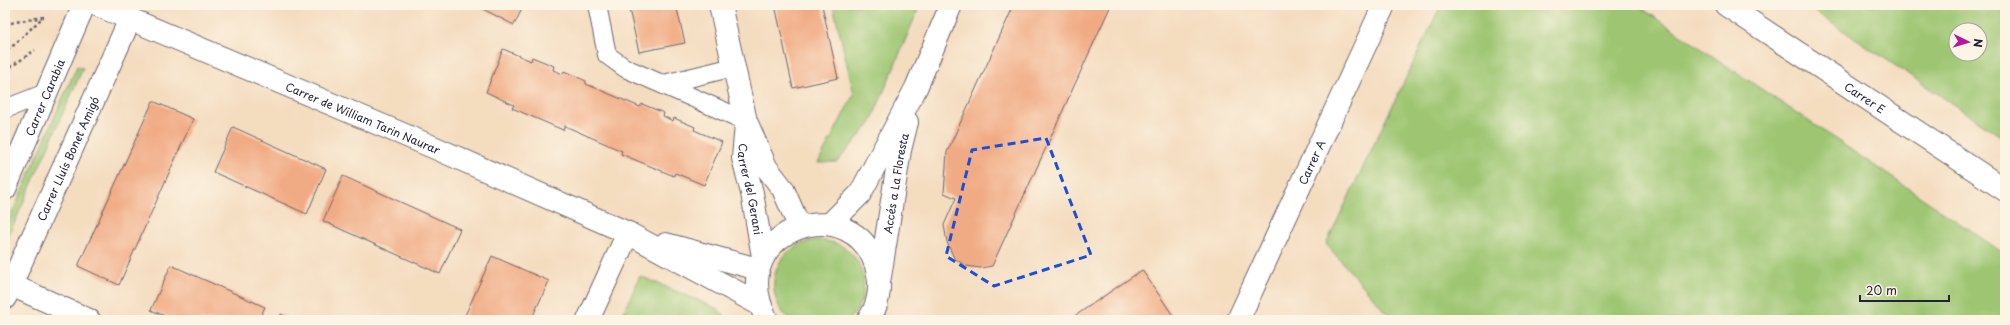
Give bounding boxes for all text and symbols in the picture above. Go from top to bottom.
north arrow [1948,22,1988,62]
text: N [1970,38,1987,48]
street label: Carrer Carabia [20,56,69,138]
street label: Carrer de William Tarin Naurar [283,77,444,158]
street label: Carrer E [1841,77,1889,117]
street label: Carrer Lluís Bonet Amigó [32,93,103,223]
street label: Accés a La Floresta [878,131,913,235]
street label: Carrer A [1293,136,1329,187]
street label: Carrer del Gerani [734,143,768,236]
scale bar [1860,277,1949,303]
text: 20 m [1866,281,1897,299]

